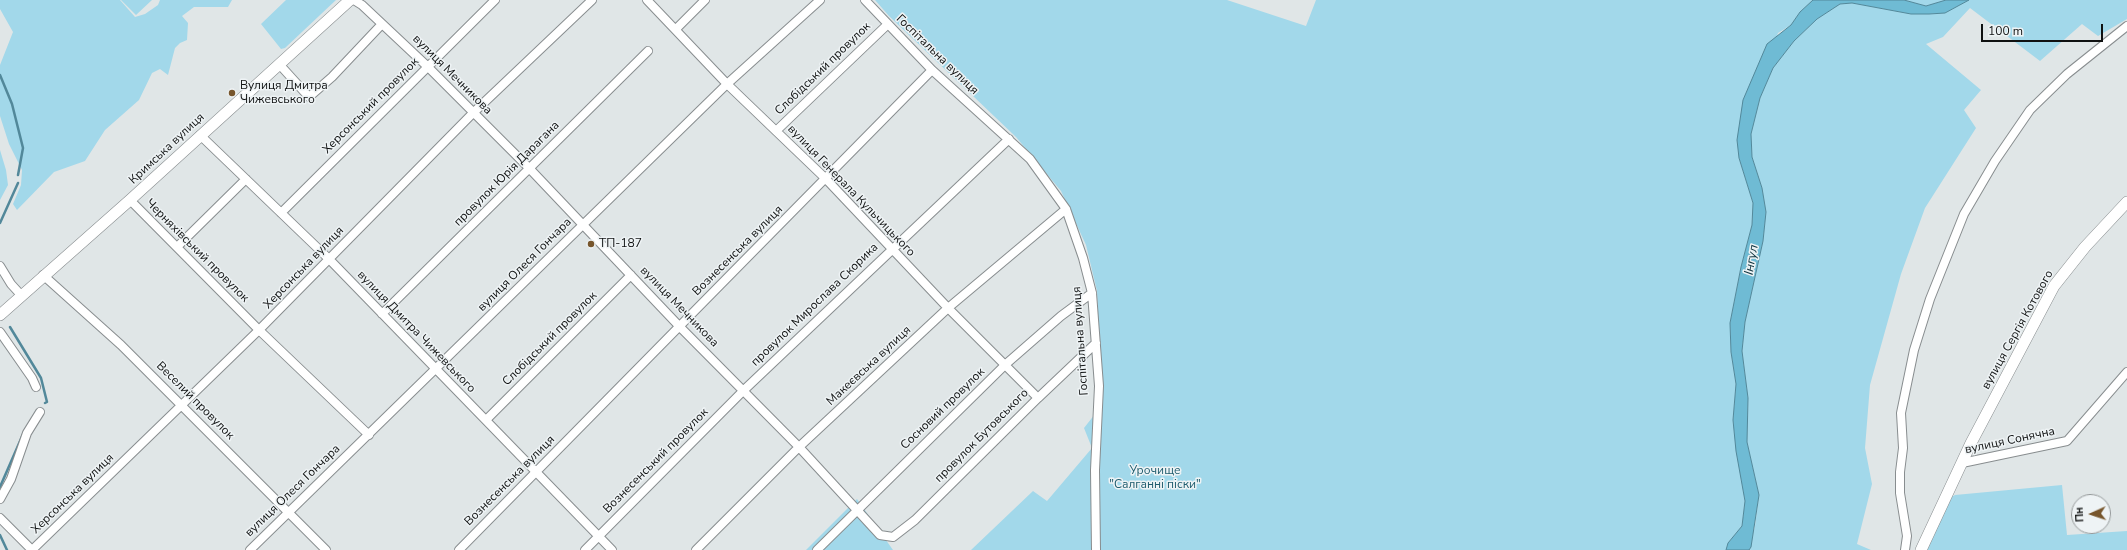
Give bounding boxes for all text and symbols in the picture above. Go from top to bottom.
street label: Госпітальна вулиця [893,12,981,98]
scale bar [1983,16,2105,42]
street label: Слобідський провулок [772,20,874,118]
text: 100 m [1988,23,2023,39]
street label: вулиця Мечникова [409,32,495,118]
street label: Херсонський провулок [320,55,422,157]
place label: Вулиця Дмитра Чижевського [240,79,328,107]
marker: Вулиця Дмитра Чижевського [227,88,237,98]
street label: Кримська вулиця [126,110,208,188]
street label: провулок Юрія Дарагана [451,118,563,230]
street label: вулиця Генерала Кульчицького [784,122,918,260]
street label: Черняхівський провулок [142,196,252,306]
street label: Вознесенська вулиця [690,203,786,299]
street label: вулиця Олеся Гончара [475,215,575,315]
street label: Херсонська вулиця [261,224,347,312]
place label: ТП-187 [599,237,642,251]
marker: ТП-187 [586,239,596,249]
street label: провулок Мирослава Скорика [749,240,881,370]
water label: Інгул [1742,244,1762,276]
street label: вулиця Мечникова [637,264,721,350]
street label: вулиця Дмитра Чижевського [354,268,478,396]
street label: вулиця Сергія Котового [1979,268,2057,392]
street label: Госпітальна вулиця [1070,286,1092,396]
street label: Слобідський провулок [500,289,600,389]
street label: Макеєвська вулиця [824,323,914,409]
street label: Веселий провулок [153,359,237,443]
street label: Сосновий провулок [898,365,988,453]
street label: провулок Бутовського [932,386,1032,486]
street label: Вознесенський провулок [601,406,711,516]
street label: вулиця Сонячна [1964,424,2056,458]
street label: Вознесенська вулиця [462,433,558,529]
street label: вулиця Олеся Гончара [243,442,343,540]
street label: Херсонська вулиця [29,451,117,537]
park label: Урочище "Салганні піски" [1109,464,1201,492]
north arrow [2071,494,2111,534]
text: Пн [2072,507,2087,523]

